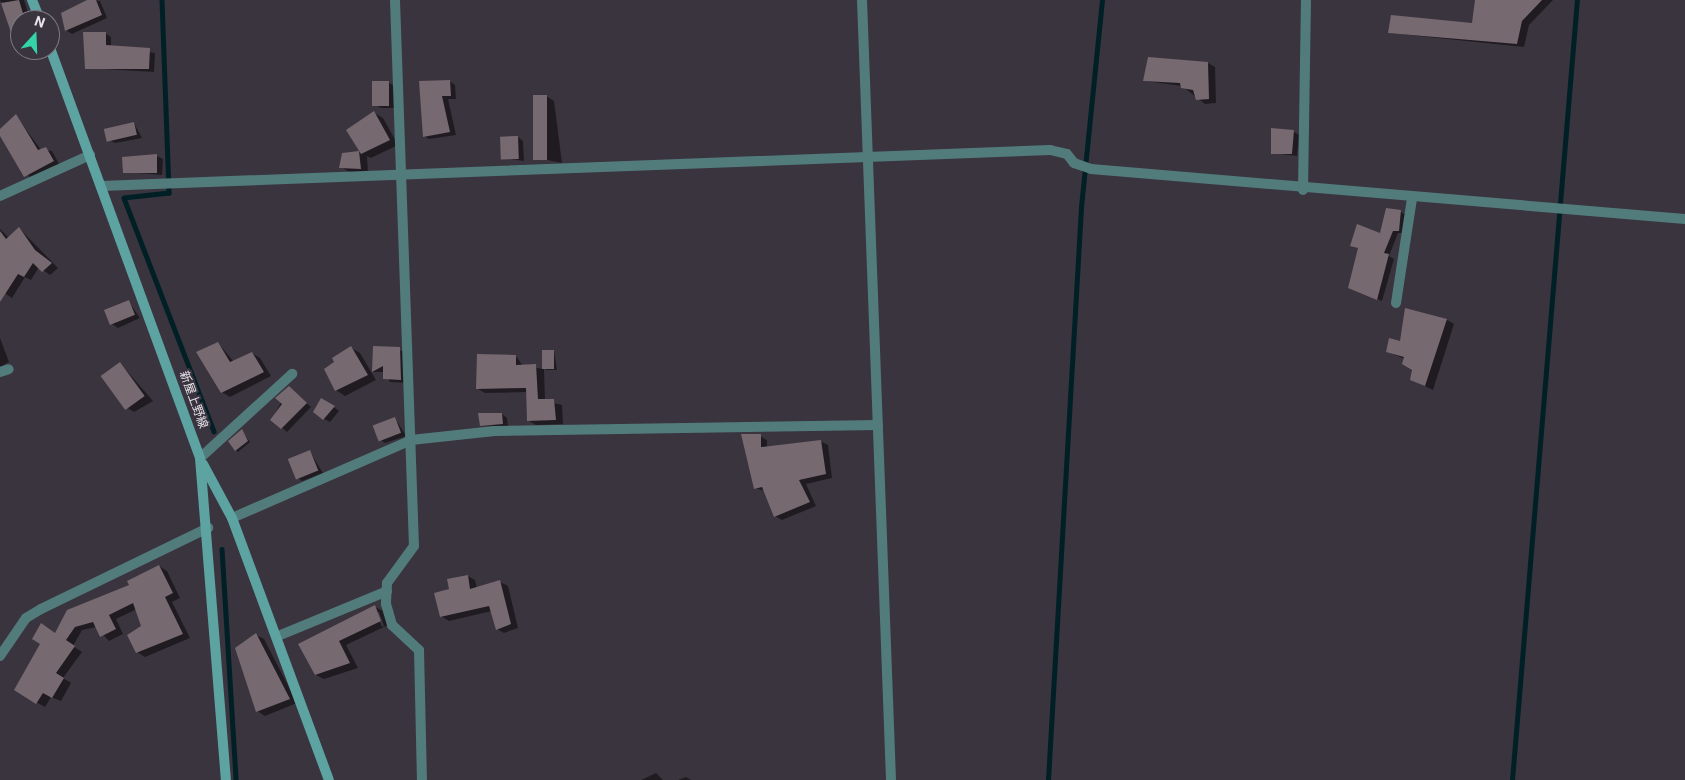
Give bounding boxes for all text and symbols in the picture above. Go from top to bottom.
north arrow [10,10,60,60]
text: N [32,13,47,31]
street label: 新屋上野線 [176,369,210,431]

